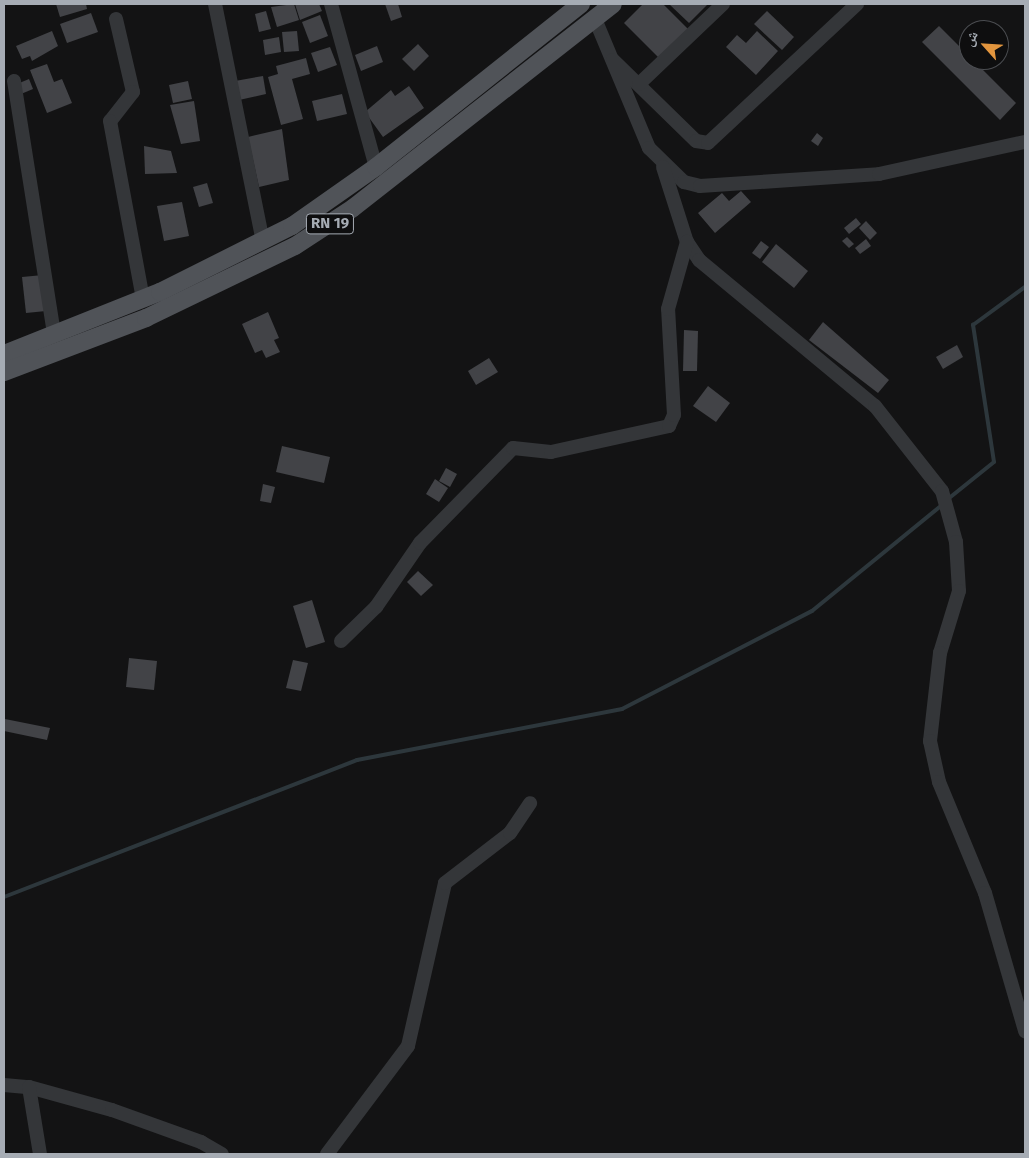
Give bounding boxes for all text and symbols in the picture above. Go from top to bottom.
north arrow [959,20,1009,70]
text: ش [960,28,982,49]
road number: RN 19 [305,212,355,236]

